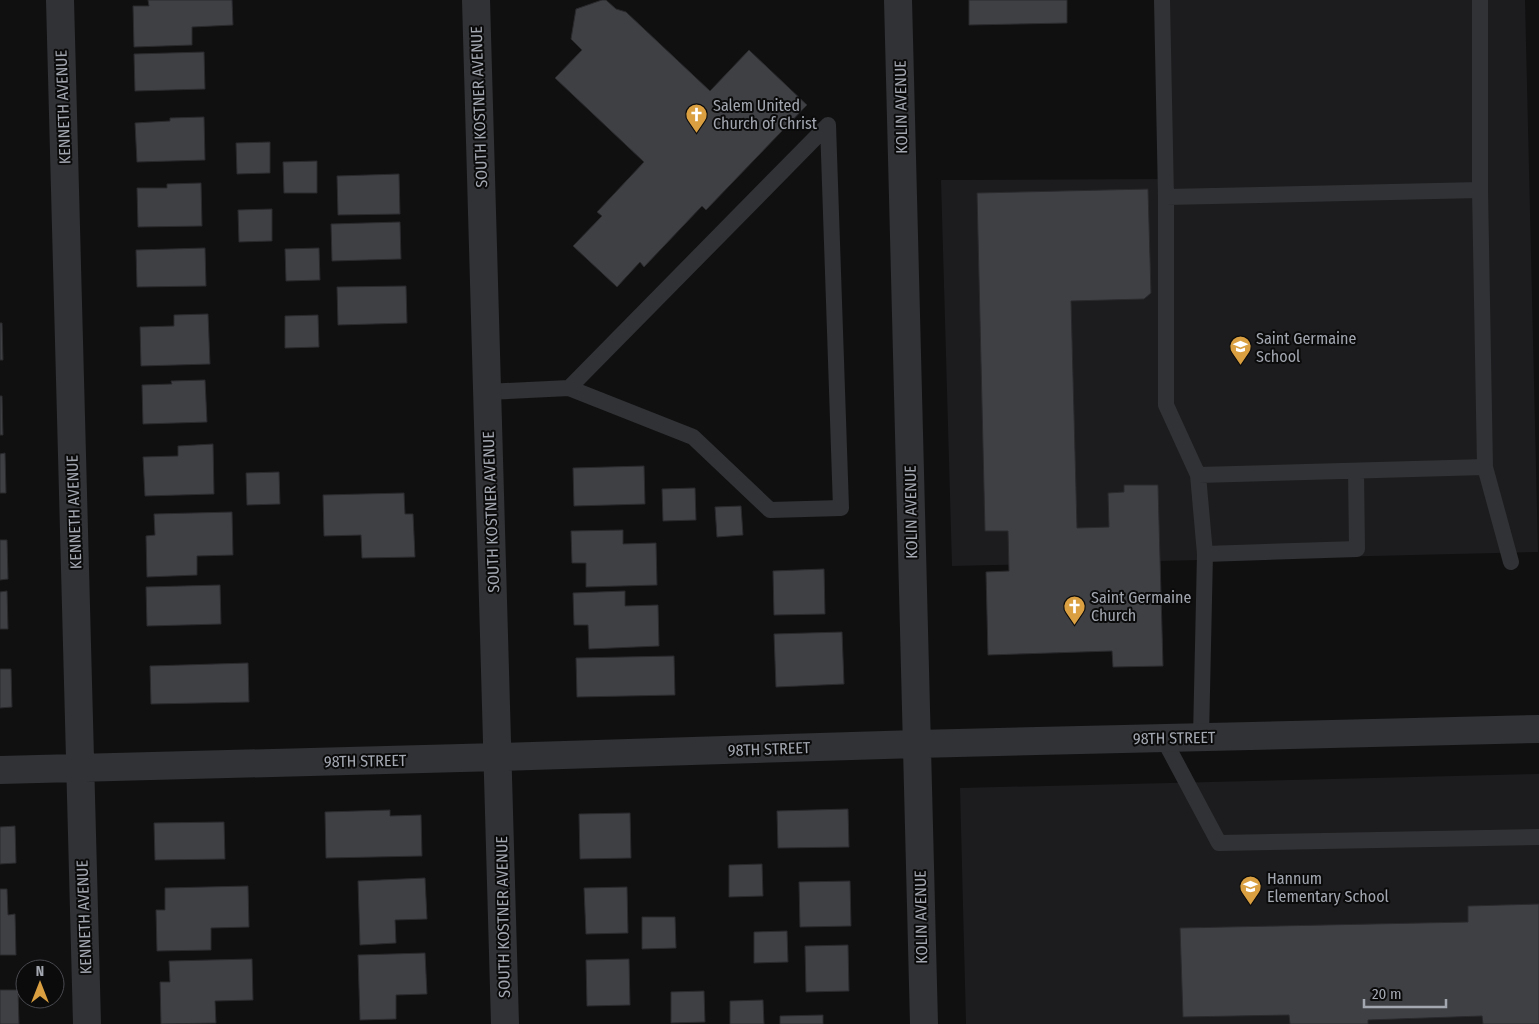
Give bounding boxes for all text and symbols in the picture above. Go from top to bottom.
street label: SOUTH KOSTNER AVENUE [467,26,491,188]
street label: KENNETH AVENUE [52,50,74,164]
street label: KOLIN AVENUE [891,60,911,154]
place label: Salem United Church of Christ [713,96,818,133]
church icon: Salem United Church of Christ [685,102,709,133]
place label: Saint Germaine School [1256,329,1356,366]
school or university icon: Saint Germaine School [1228,335,1252,366]
street label: SOUTH KOSTNER AVENUE [479,431,503,593]
street label: KENNETH AVENUE [63,455,85,569]
street label: KOLIN AVENUE [901,465,921,559]
place label: Saint Germaine Church [1091,588,1191,625]
church icon: Saint Germaine Church [1063,594,1087,625]
street label: 98TH STREET [1133,728,1216,748]
street label: 98TH STREET [727,738,811,760]
street label: 98TH STREET [324,751,407,771]
street label: SOUTH KOSTNER AVENUE [492,836,514,998]
street label: KENNETH AVENUE [73,860,95,974]
place label: Hannum Elementary School [1267,869,1389,906]
street label: KOLIN AVENUE [911,870,931,964]
school or university icon: Hannum Elementary School [1239,875,1263,906]
north arrow [15,959,65,1009]
text: N [36,963,44,980]
scale bar [1364,976,1446,1008]
text: 20 m [1372,985,1402,1003]

